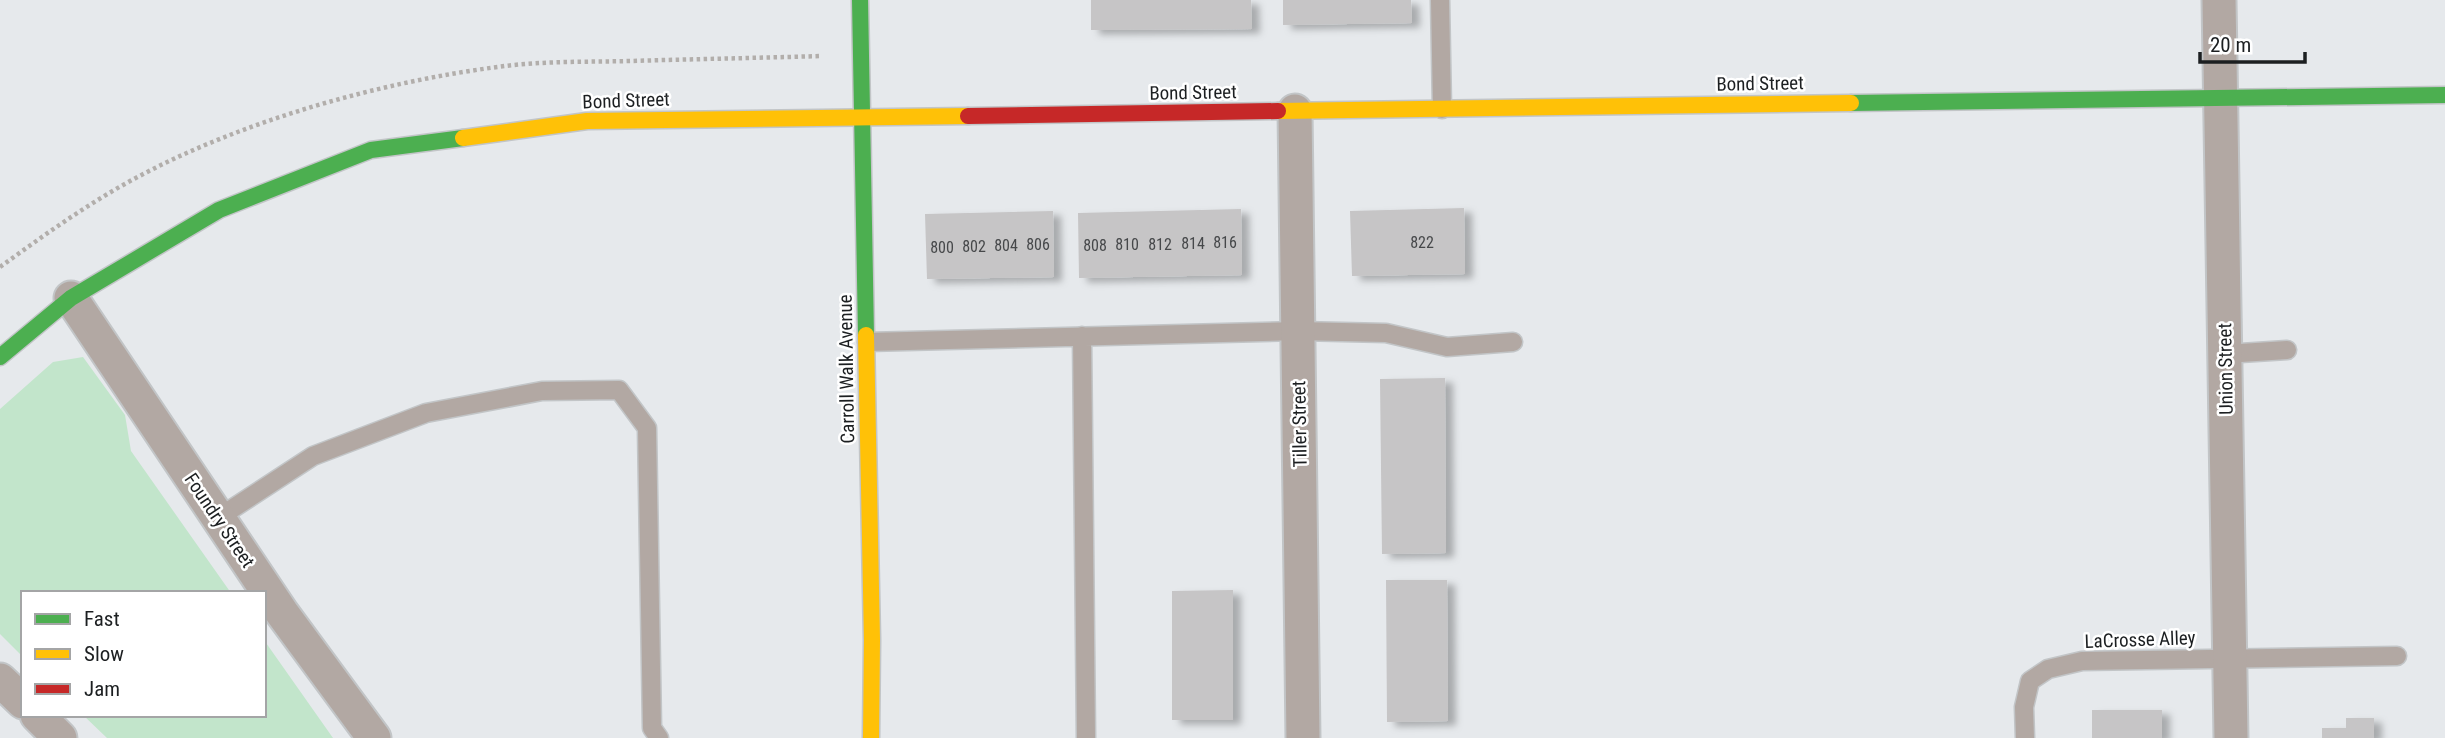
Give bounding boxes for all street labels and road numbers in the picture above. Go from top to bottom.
street label: Bond Street [1716,71,1804,96]
street label: Bond Street [1149,80,1237,105]
street label: Bond Street [582,87,670,114]
street label: Carroll Walk Avenue [834,294,859,444]
street label: Union Street [2213,323,2238,415]
street label: Tiller Street [1287,381,1312,467]
street label: Foundry Street [180,469,260,572]
street label: LaCrosse Alley [2084,626,2196,653]

